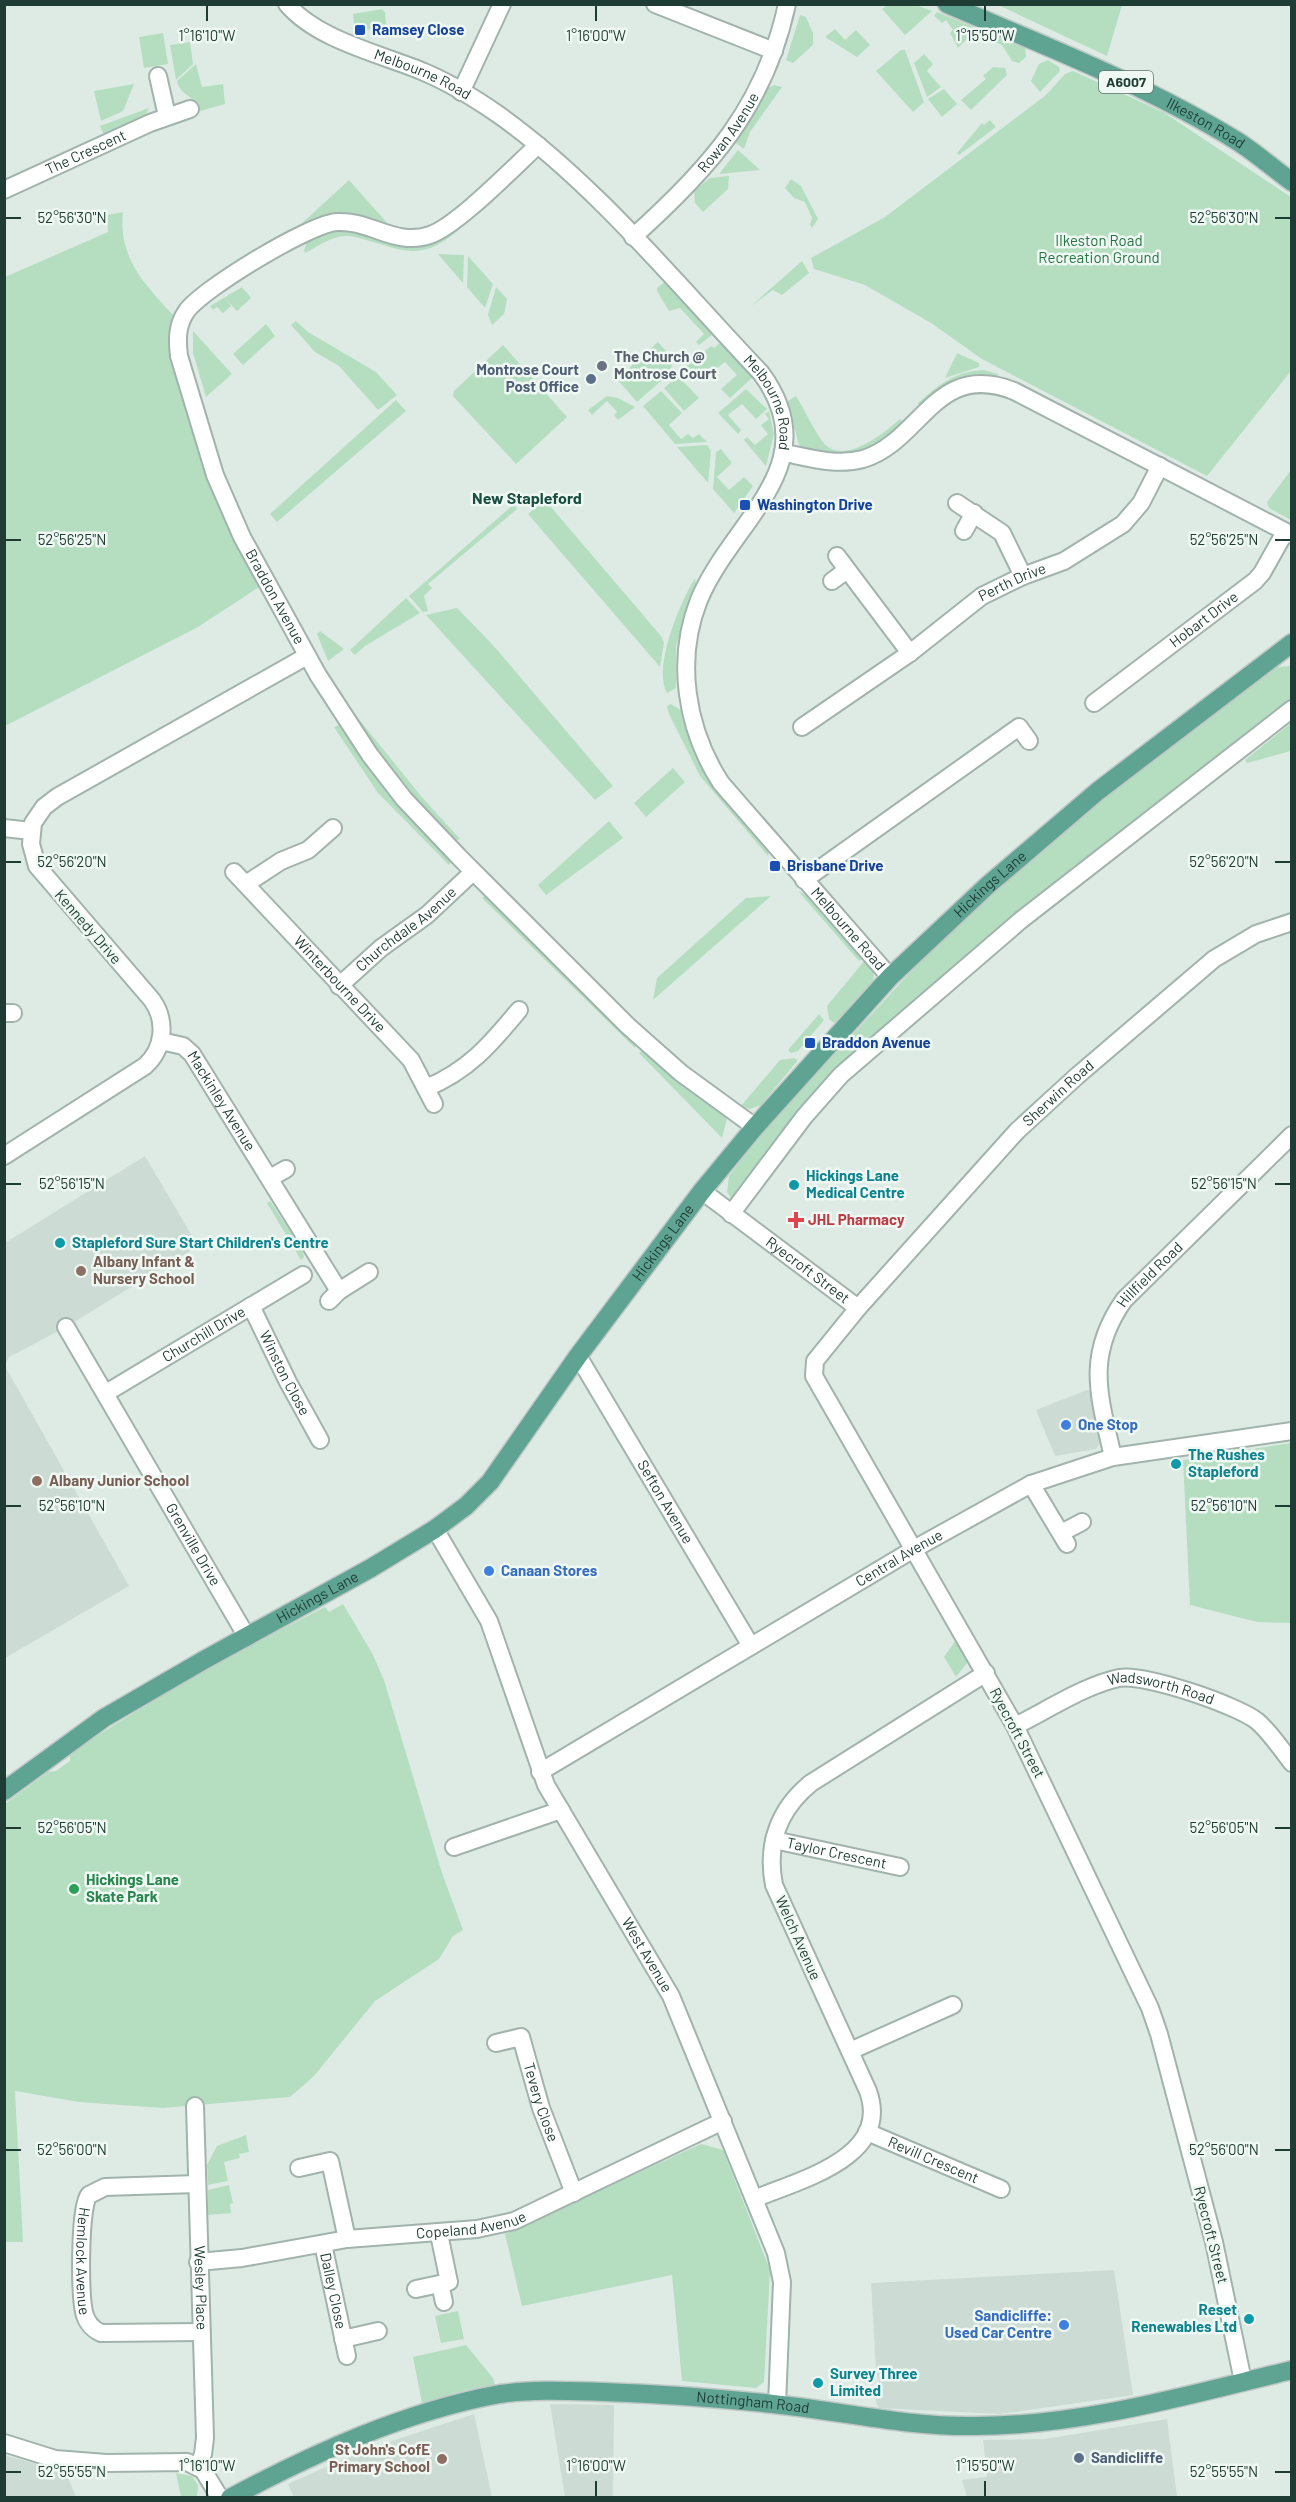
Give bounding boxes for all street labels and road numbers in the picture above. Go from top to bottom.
street label: Melbourne Road [372,44,475,103]
road number: A6007 [1099,71,1153,93]
street label: Rowan Avenue [693,89,762,176]
street label: Ilkeston Road [1164,93,1249,152]
street label: The Crescent [42,125,128,178]
street label: Melbourne Road [740,351,795,451]
street label: Braddon Avenue [242,546,309,647]
street label: Perth Drive [975,558,1048,604]
street label: Hobart Drive [1165,587,1241,651]
street label: Hickings Lane [949,846,1029,921]
street label: Churchdale Avenue [351,882,459,975]
street label: Melbourne Road [808,883,890,973]
street label: Kennedy Drive [52,886,126,967]
street label: Winterbourne Drive [291,931,390,1036]
street label: Mackinley Avenue [184,1047,260,1154]
street label: Sherwin Road [1018,1056,1097,1129]
street label: Hickings Lane [628,1200,697,1284]
street label: Ryecroft Street [763,1232,854,1307]
street label: Hillfield Road [1112,1238,1186,1310]
street label: Churchill Drive [158,1302,248,1365]
street label: Winston Close [256,1327,315,1418]
street label: Sefton Avenue [634,1456,698,1547]
street label: Grenville Drive [163,1499,225,1589]
street label: Central Avenue [852,1525,945,1590]
street label: Hickings Lane [273,1567,361,1626]
street label: Wadsworth Road [1105,1667,1217,1708]
street label: Ryecroft Street [986,1684,1049,1781]
street label: Taylor Crescent [785,1833,888,1872]
street label: Welch Avenue [772,1893,826,1983]
street label: West Avenue [619,1914,677,1995]
street label: Tevery Close [521,2061,563,2144]
street label: Revill Crescent [886,2132,982,2186]
street label: Ryecroft Street [1191,2184,1233,2285]
street label: Hemlock Avenue [73,2206,95,2316]
street label: Copeland Avenue [415,2207,529,2242]
street label: Wesley Place [191,2245,212,2330]
street label: Dalley Close [317,2251,351,2330]
street label: Nottingham Road [696,2387,811,2416]

